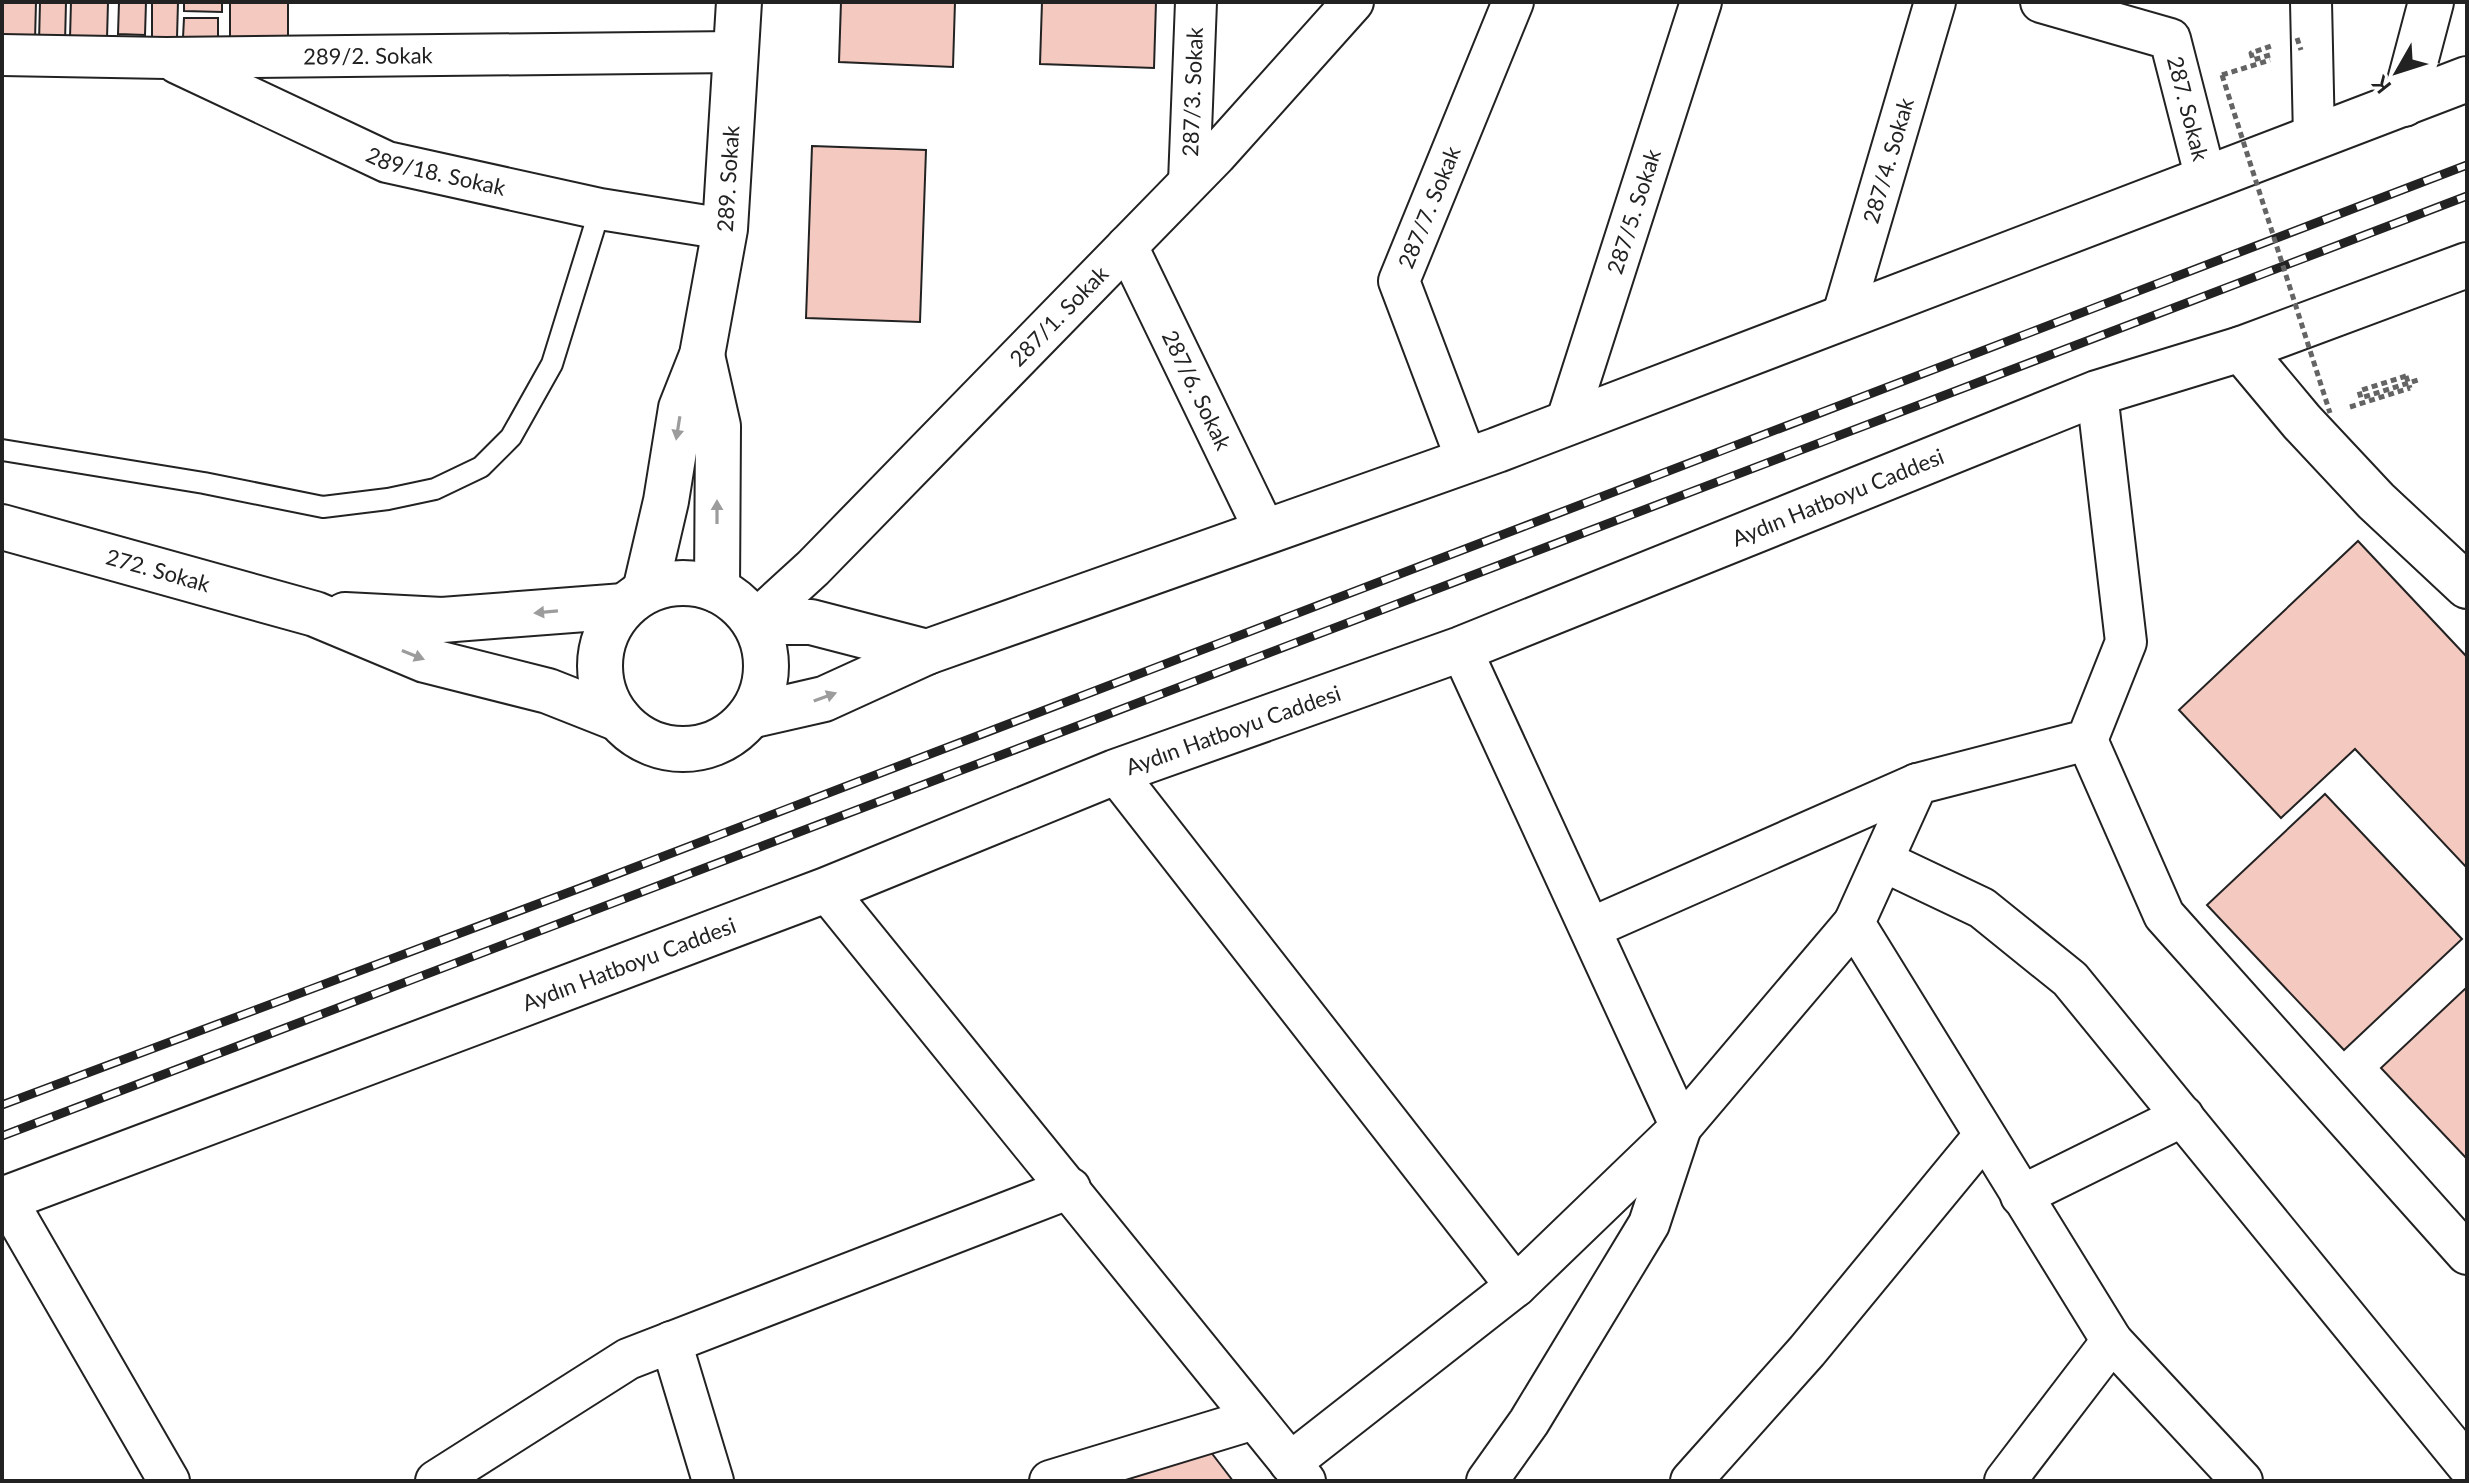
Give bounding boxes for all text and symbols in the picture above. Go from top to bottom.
street label: 287/3. Sokak [1176,26,1208,157]
north arrow [2357,32,2437,112]
street label: 289/2. Sokak [303,41,434,70]
street label: 287. Sokak [2162,53,2215,164]
text: K [2365,70,2396,99]
street label: 287/4. Sokak [1857,94,1919,226]
street label: 289. Sokak [711,124,744,233]
street label: 289/18. Sokak [362,140,509,201]
street label: 287/7. Sokak [1392,141,1466,272]
street label: 287/5. Sokak [1601,145,1666,277]
street label: 287/1. Sokak [1004,259,1114,371]
street label: 287/6. Sokak [1157,326,1238,455]
one-way arrow [671,416,683,441]
street label: Aydın Hatboyu Caddesi [1728,442,1948,552]
one-way arrow [711,499,723,524]
street label: 272. Sokak [103,543,214,597]
one-way arrow [533,606,558,619]
one-way arrow [401,649,425,662]
street label: Aydın Hatboyu Caddesi [1122,679,1344,780]
one-way arrow [813,690,837,703]
street label: Aydın Hatboyu Caddesi [518,911,740,1016]

